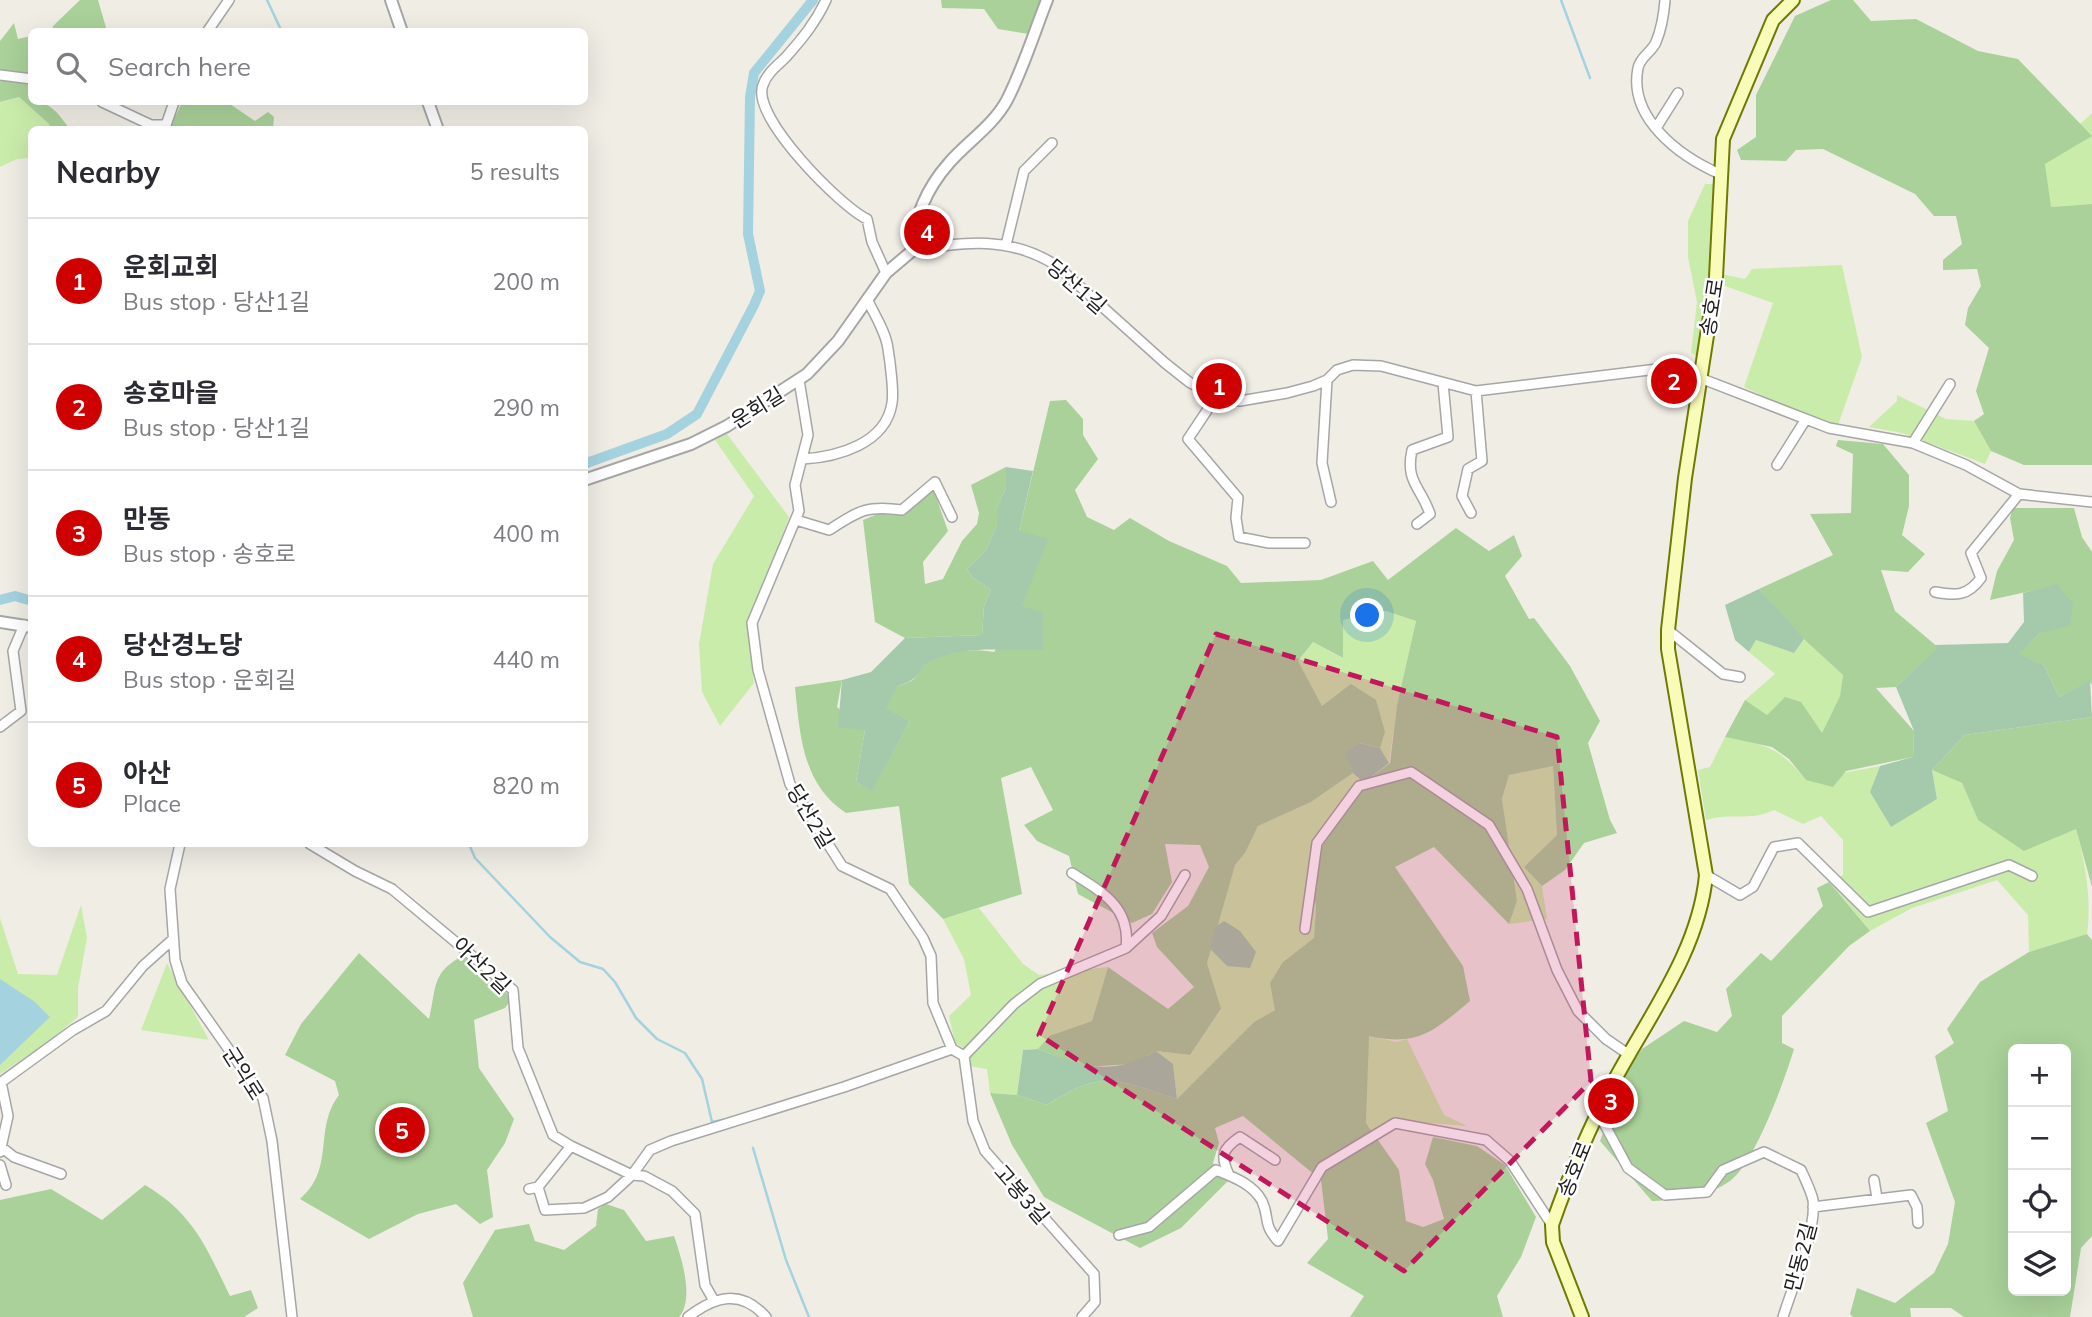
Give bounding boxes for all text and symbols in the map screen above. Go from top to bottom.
search box [28,28,588,105]
icon: search [52,48,90,86]
text: Search here [108,50,251,83]
text: Nearby [56,153,160,191]
text: 5 results [470,157,560,186]
pin: 4 [904,206,950,258]
text: 운회교회 [123,250,219,283]
street label: 당산1길 [1042,253,1112,319]
text: 1 [72,267,86,296]
text: 200 m [492,267,560,296]
street label: 송호로 [1694,276,1728,338]
text: Bus stop · 당산1길 [123,287,310,316]
pin: 2 [1651,355,1697,407]
pin: 1 [1196,360,1242,412]
text: 송호마을 [123,376,219,409]
street label: 운회길 [726,381,788,433]
text: 2 [72,393,86,422]
text: 290 m [492,393,560,422]
text: Bus stop · 당산1길 [123,413,310,442]
text: 만동 [123,502,171,535]
text: 3 [72,519,86,548]
text: 400 m [492,519,560,548]
text: Bus stop · 송호로 [123,539,296,568]
your location [1350,598,1384,632]
text: 당산경노당 [123,628,243,661]
text: 4 [72,645,86,674]
text: 440 m [492,645,560,674]
text: Bus stop · 운회길 [123,665,296,694]
text: 아산 [123,756,171,789]
text: 5 [72,771,86,800]
text: 820 m [492,771,560,800]
street label: 당산2길 [782,779,840,853]
text: Place [123,789,181,818]
street label: 아산2길 [448,931,516,999]
street label: 군익로 [218,1042,270,1104]
map controls [2008,1044,2071,1296]
button: + [2008,1044,2071,1107]
pin: 3 [1588,1075,1634,1127]
pin: 5 [379,1104,425,1156]
button: − [2008,1107,2071,1170]
street label: 송호로 [1551,1137,1597,1201]
street label: 고봉3길 [989,1159,1055,1229]
button: locate [2008,1170,2071,1233]
street label: 만동2길 [1778,1220,1822,1294]
button: layers [2008,1233,2071,1296]

